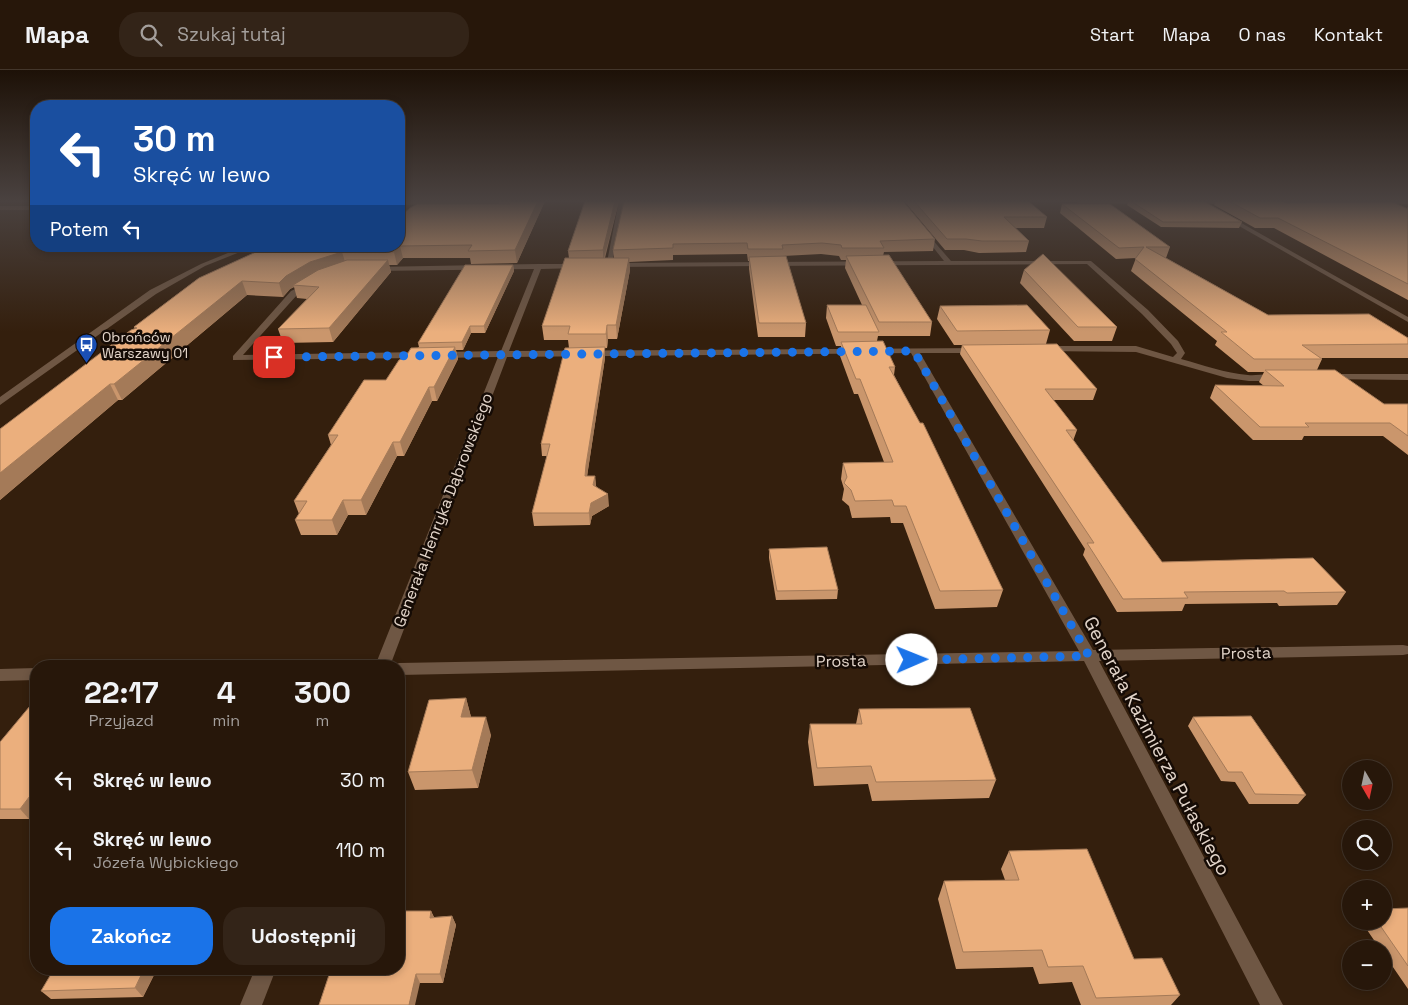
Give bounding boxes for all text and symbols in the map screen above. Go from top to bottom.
search box [119,12,469,57]
text: Mapa [25,19,89,50]
icon: search [137,21,165,49]
text: Szukaj tutaj [177,22,286,47]
text: Start [1090,23,1135,46]
text: Mapa [1163,23,1210,46]
text: O nas [1238,23,1286,46]
text: Kontakt [1314,23,1383,46]
text: 30 m [133,117,216,161]
icon: left [50,120,115,185]
text: Skręć w lewo [133,160,271,188]
icon: left [118,215,146,243]
text: Potem [50,217,108,242]
place label: Obrońców Warszawy 01 [102,328,188,362]
bus stop icon: Obrońców Warszawy 01 [74,333,98,364]
pin [253,336,295,378]
icon: arrive [260,343,288,371]
street label: Generała Henryka Dąbrowskiego [388,390,498,630]
street label: Generała Kazimierza Pułaskiego [1078,612,1236,880]
position arrow [885,633,937,685]
street label: Prosta [1221,642,1271,664]
street label: Prosta [816,650,866,672]
text: 22:17 [84,673,159,712]
text: 4 [217,673,236,712]
text: 300 [294,673,351,712]
text: Przyjazd [89,710,154,731]
text: min [213,710,240,731]
text: m [316,710,329,731]
north arrow [1342,760,1392,810]
map controls [1342,760,1392,990]
icon: left [50,766,78,794]
text: Skręć w lewo [93,768,212,793]
text: 30 m [340,768,385,793]
button: search [1342,820,1392,870]
text: Skręć w lewo [93,827,212,852]
icon: left [50,836,78,864]
text: 110 m [336,838,385,863]
text: Józefa Wybickiego [93,852,239,873]
button: + [1342,880,1392,930]
button: Zakończ [50,907,213,965]
button: Udostępnij [223,907,385,965]
button: − [1342,940,1392,990]

